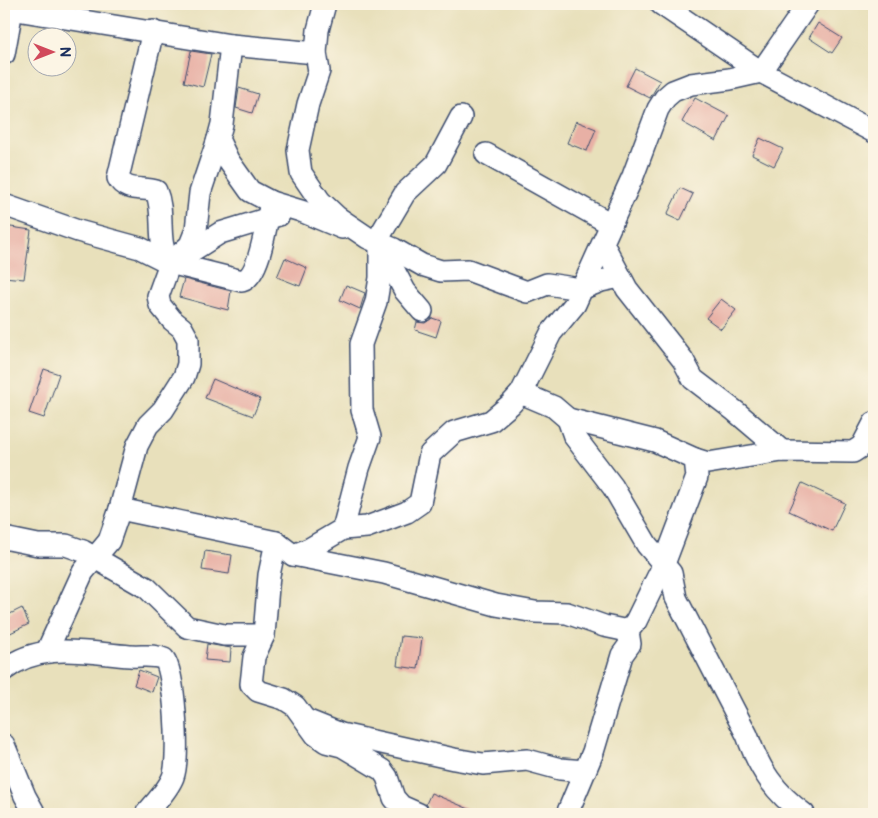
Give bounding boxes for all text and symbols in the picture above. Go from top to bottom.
north arrow [28,28,78,78]
text: N [56,47,73,57]

